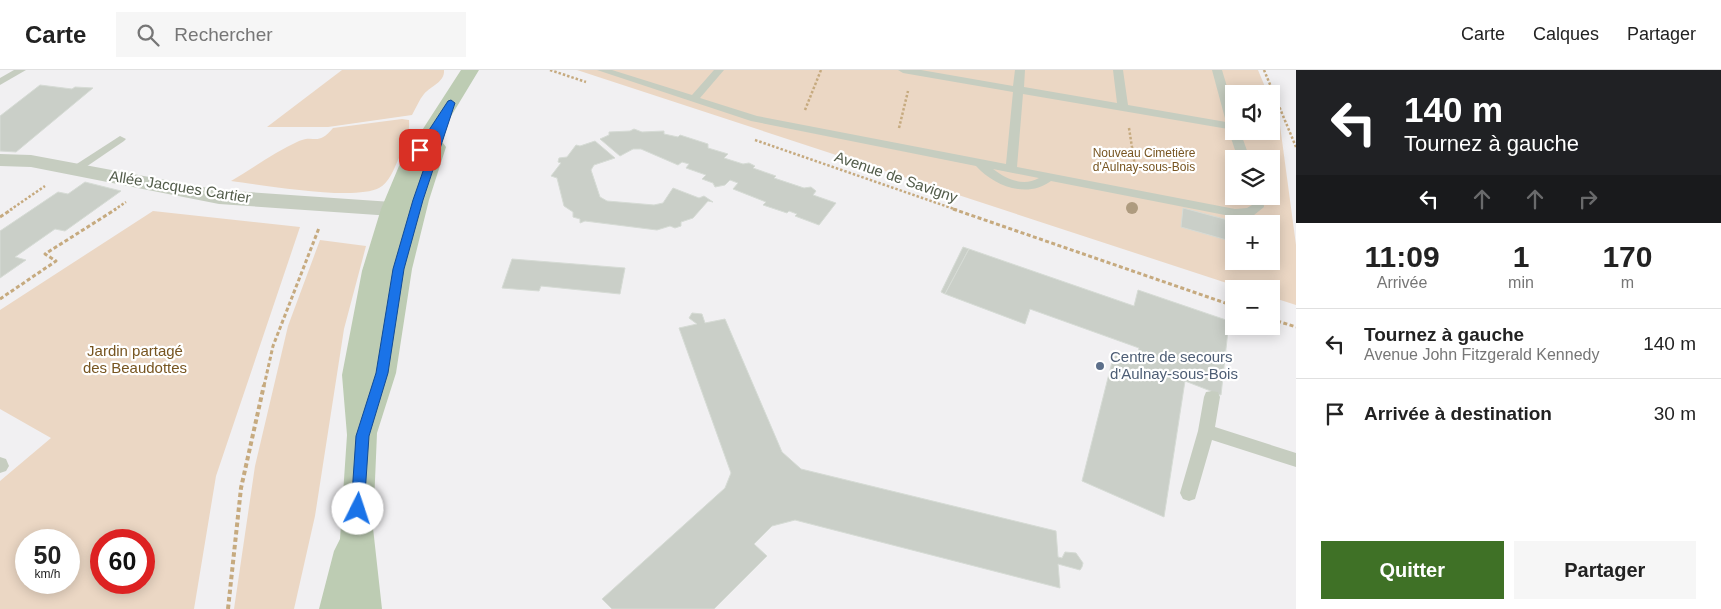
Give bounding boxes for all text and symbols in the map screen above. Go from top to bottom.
search box [116,12,466,57]
text: Carte [25,21,86,48]
icon: search [134,21,162,49]
text: Rechercher [174,24,273,45]
text: Carte [1461,24,1505,44]
text: Calques [1533,24,1599,44]
text: Partager [1627,24,1696,44]
map controls [1225,85,1280,335]
button: sound [1225,85,1280,140]
icon: left [1321,90,1386,155]
text: 140 m [1404,90,1503,129]
pin [399,129,441,171]
text: Tournez à gauche [1404,131,1579,156]
icon: arrive [406,136,434,164]
park label: Nouveau Cimetière d'Aulnay-sous-Bois [1093,146,1196,174]
street label: Avenue de Savigny [832,147,960,206]
button: layers [1225,150,1280,205]
street label: Allée Jacques Cartier [108,167,252,206]
icon: left [1415,185,1443,213]
icon: ahead [1468,185,1496,213]
icon: ahead [1521,185,1549,213]
icon: right [1574,185,1602,213]
button: + [1225,215,1280,270]
text: 11:09 [1365,240,1440,273]
text: 1 [1513,240,1529,273]
text: 170 [1602,240,1652,273]
text: Arrivée [1377,274,1427,291]
text: min [1508,274,1534,291]
text: m [1621,274,1634,291]
button: − [1225,280,1280,335]
text: Tournez à gauche [1364,324,1524,345]
icon: left [1321,330,1349,358]
text: 140 m [1643,333,1696,354]
park label: Jardin partagé des Beaudottes [83,342,187,376]
text: Avenue John Fitzgerald Kennedy [1364,346,1599,363]
place label: Centre de secours d'Aulnay-sous-Bois [1110,348,1238,382]
marker: Centre de secours d'Aulnay-sous-Bois [1094,360,1106,372]
icon: arrive [1321,400,1349,428]
text: Arrivée à destination [1364,403,1552,424]
text: 30 m [1654,403,1696,424]
position arrow [331,482,383,534]
speed limit sign: 60 [90,529,155,594]
text: 50 [34,541,61,569]
button: Quitter [1321,541,1504,599]
button: Partager [1514,541,1696,599]
text: km/h [34,567,61,581]

